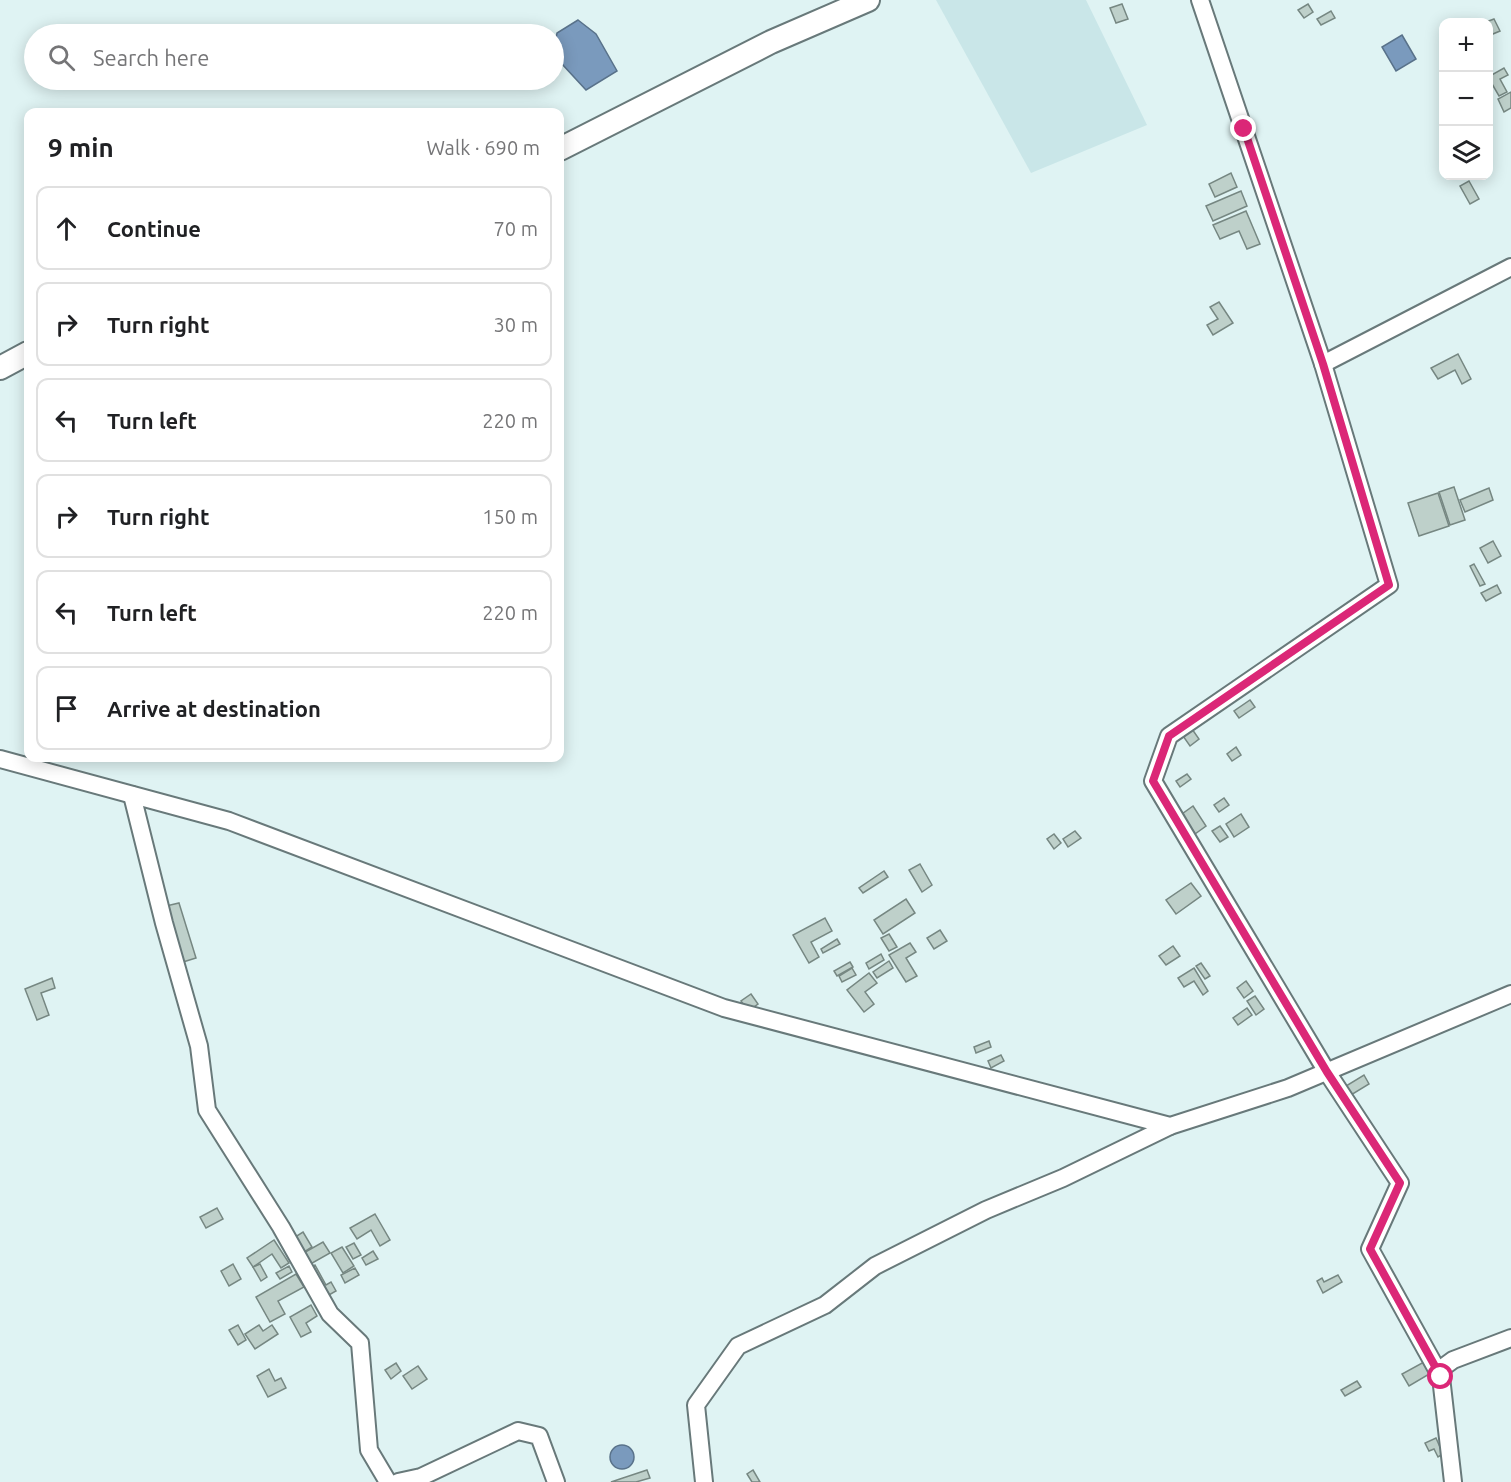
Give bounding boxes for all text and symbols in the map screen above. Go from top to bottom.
map controls [1439,18,1493,180]
button: + [1439,18,1493,72]
search box [24,24,564,90]
icon: search [45,41,78,74]
text: Search here [93,45,209,70]
button: − [1439,72,1493,126]
route end [1230,115,1256,141]
button: layers [1439,126,1493,180]
text: 9 min [48,133,114,162]
text: Walk · 690 m [427,136,540,159]
icon: ahead [50,212,83,245]
text: Continue [107,216,201,241]
text: 70 m [494,217,538,240]
icon: right [50,308,83,341]
text: Turn right [107,312,209,337]
text: 30 m [494,313,538,336]
icon: left [50,404,83,437]
text: Turn left [107,408,197,433]
text: 220 m [482,409,538,432]
icon: right [50,500,83,533]
text: Turn right [107,504,209,529]
text: 150 m [482,505,538,528]
icon: left [50,596,83,629]
text: Turn left [107,600,197,625]
text: 220 m [482,601,538,624]
icon: arrive [50,692,83,725]
text: Arrive at destination [107,696,321,721]
route start [1427,1363,1453,1389]

